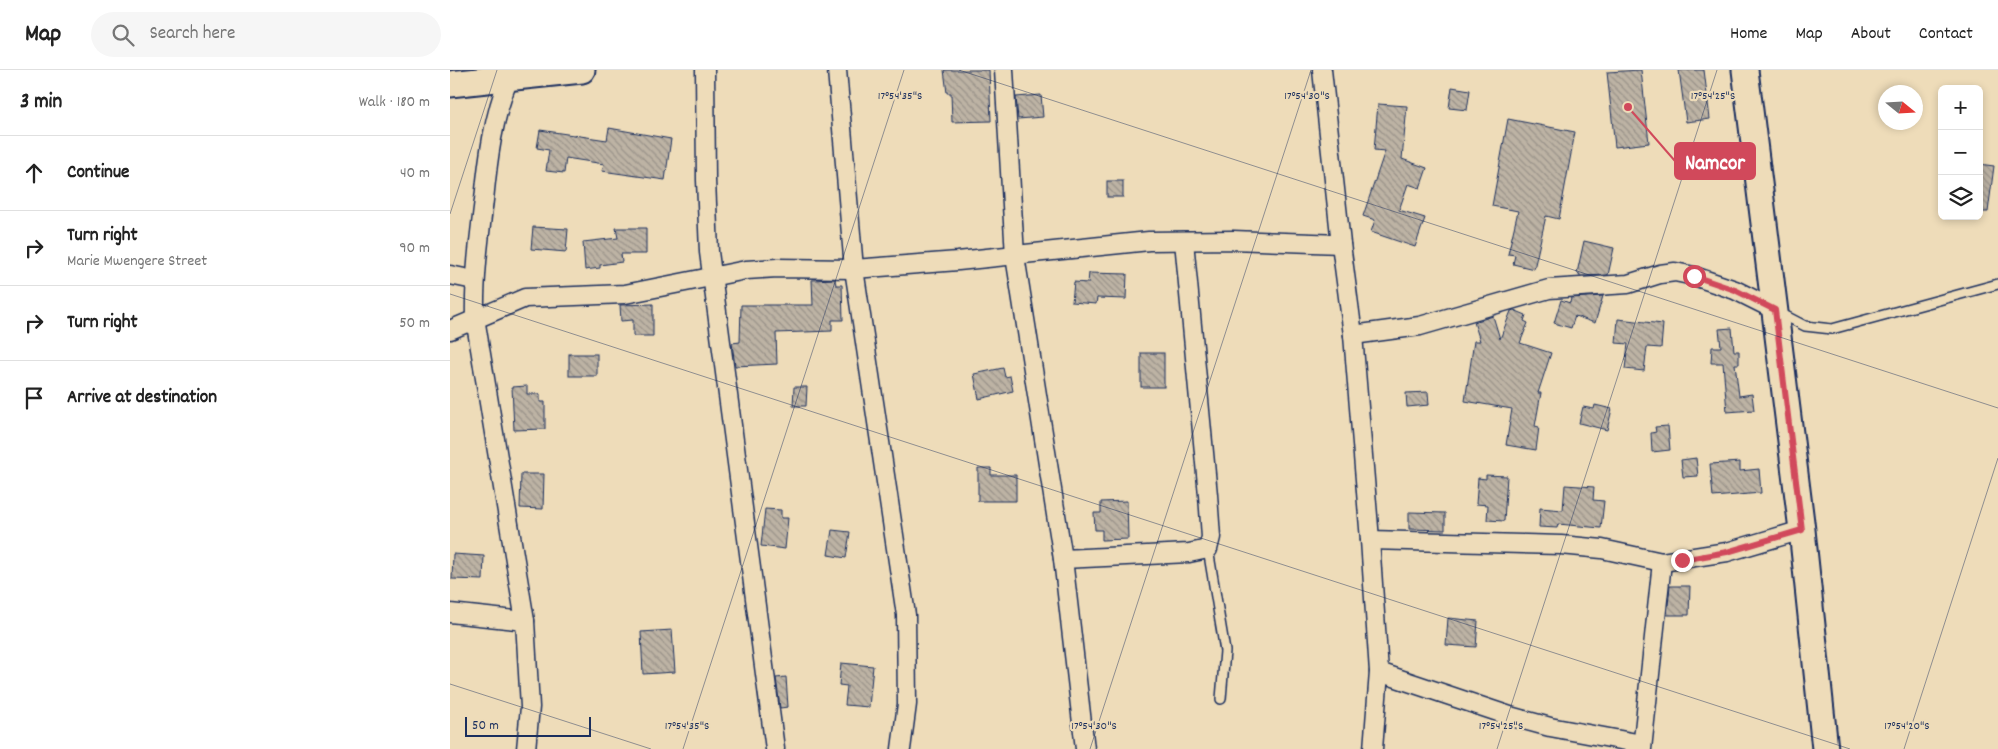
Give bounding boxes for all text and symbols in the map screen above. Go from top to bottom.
search box [91,12,441,57]
text: Map [25,18,61,52]
icon: search [109,21,137,49]
text: Search here [149,21,235,48]
text: Home [1730,22,1767,47]
text: Map [1795,22,1823,47]
text: About [1851,22,1891,47]
text: Contact [1919,22,1973,47]
north arrow [1878,85,1923,130]
map controls [1938,85,1983,220]
button: + [1938,85,1983,130]
text: 3 min [20,88,62,118]
text: 17°54'35"S [878,88,922,105]
text: 17°54'30"S [1284,88,1330,105]
text: 17°54'25"S [1691,88,1735,105]
text: Walk · 180 m [359,91,430,114]
button: − [1938,130,1983,175]
callout: Namcor [1675,143,1755,179]
text: Namcor [1685,150,1746,180]
icon: ahead [20,159,48,187]
text: Continue [67,160,129,187]
text: 40 m [400,162,430,185]
button: layers [1938,175,1983,220]
text: Turn right [67,223,138,250]
icon: right [20,234,48,262]
text: 90 m [399,237,430,260]
text: Marie Mwengere Street [67,250,207,273]
route start [1683,265,1706,288]
icon: right [20,309,48,337]
text: Turn right [67,310,138,337]
text: 50 m [399,312,430,335]
icon: arrive [20,384,48,412]
text: Arrive at destination [67,385,217,412]
route end [1671,549,1694,572]
scale bar [465,714,591,737]
text: 50 m [472,716,499,736]
text: 17°54'35"S [665,718,709,735]
text: 17°54'30"S [1071,718,1117,735]
text: 17°54'25"S [1479,718,1523,735]
text: 17°54'20"S [1884,718,1930,735]

